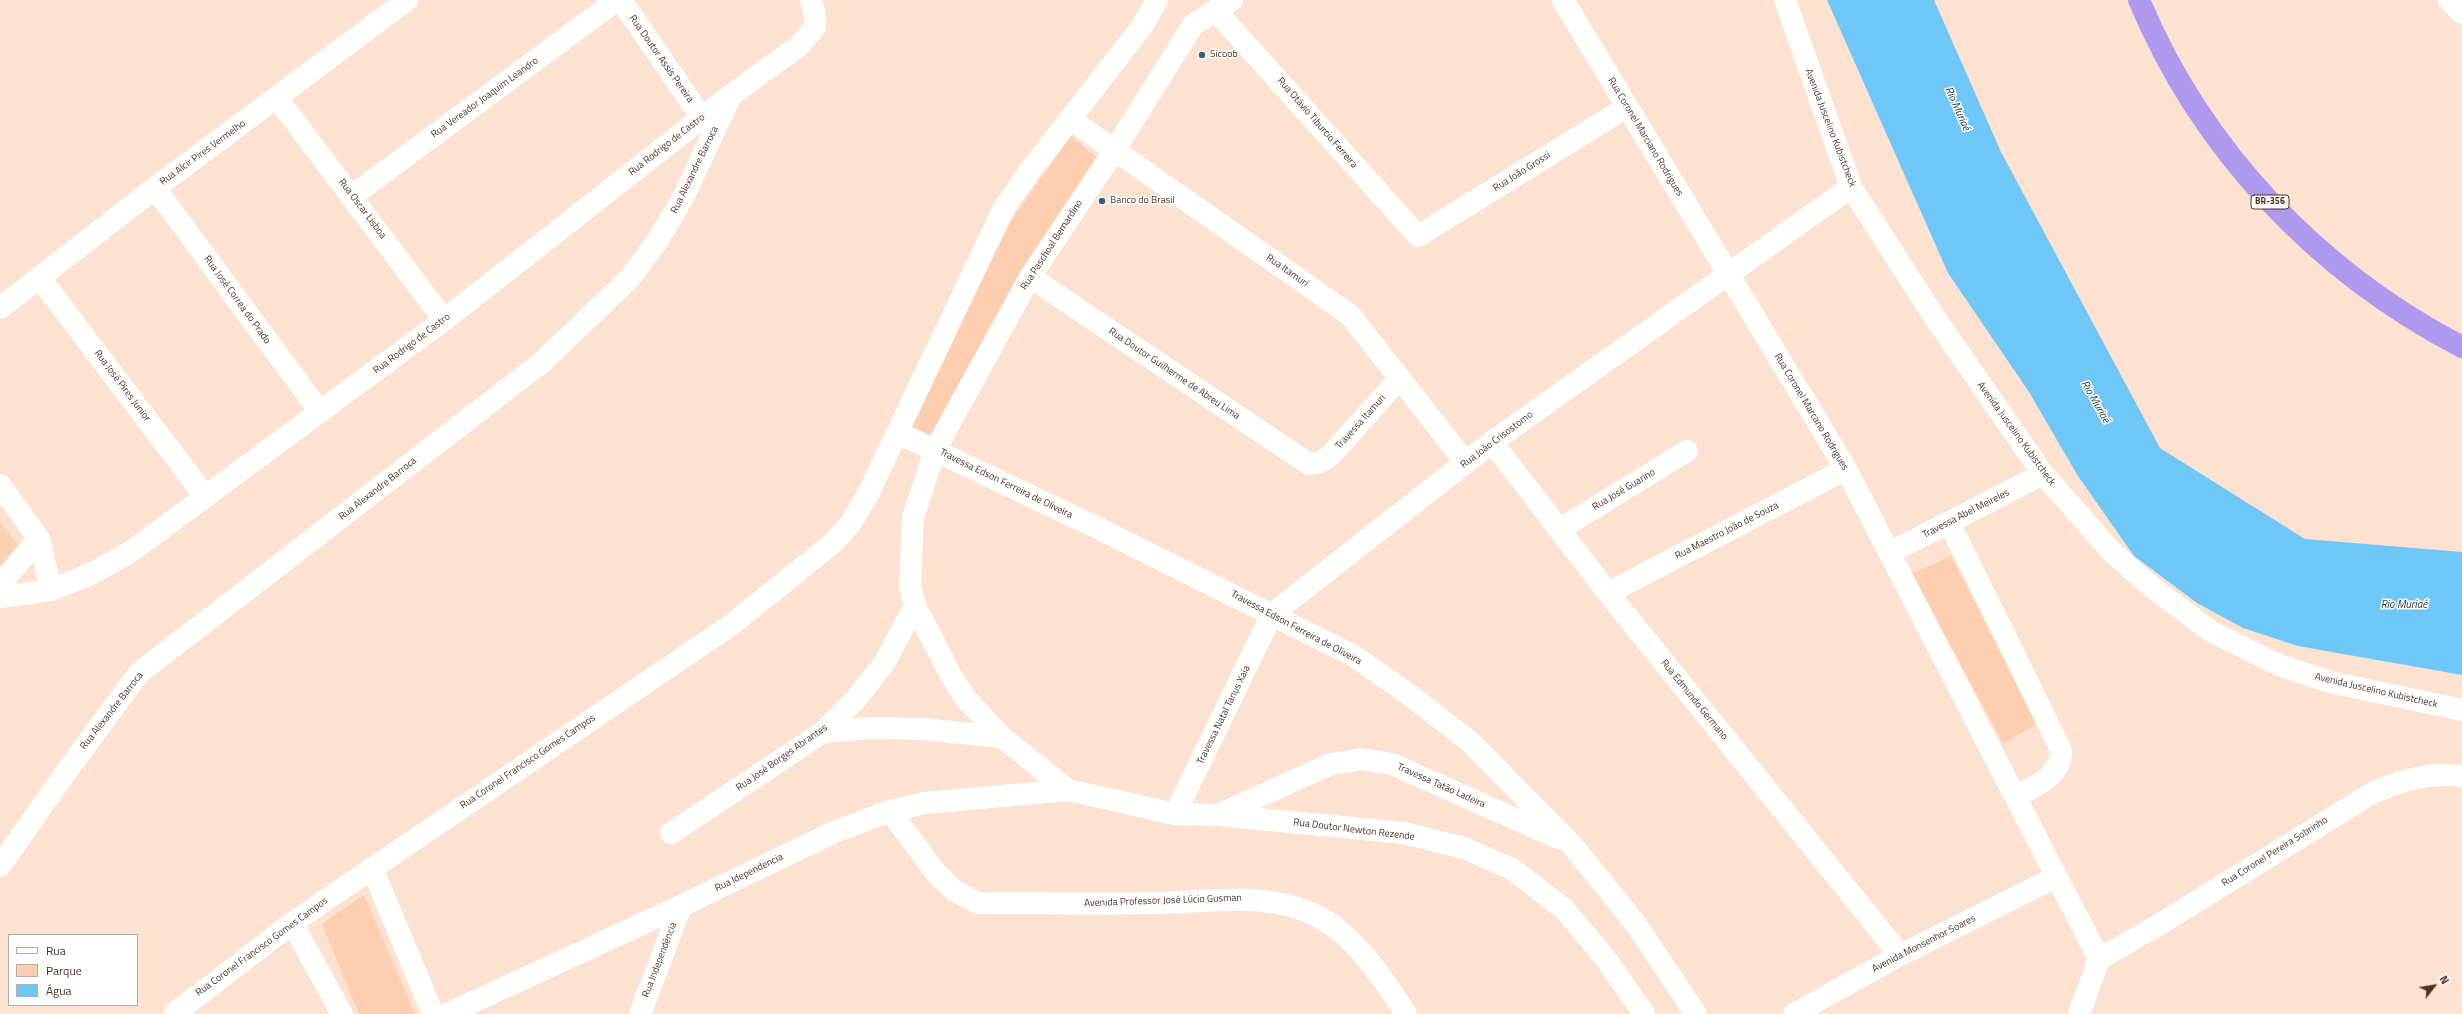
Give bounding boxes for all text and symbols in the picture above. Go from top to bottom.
street label: Rua Doutor Assis Pereira [626,13,696,105]
place label: Sicoob [1210,49,1238,61]
marker: Sicoob [1197,50,1207,60]
street label: Rua Vereador Joaquim Leandro [429,55,541,141]
street label: Avenida Juscelino Kubistcheck [1802,67,1858,189]
street label: Rua Otávio Tiburcio Ferreira [1274,75,1360,171]
street label: Rua Coronel Marciano Rodrigues [1605,75,1685,199]
water label: Rio Muriaé [1941,85,1973,133]
street label: Rua Rodrigo de Castro [627,112,707,178]
street label: Rua Alcir Pires Vermelho [158,118,248,188]
street label: Rua Alexandre Barroca [669,125,721,215]
street label: Rua João Grossi [1491,150,1553,194]
street label: Rua Oscar Lisboa [336,177,388,241]
place label: Banco do Brasil [1110,195,1175,207]
road number: BR-356 [2251,195,2289,209]
marker: Banco do Brasil [1097,196,1107,206]
street label: Rua Paschoal Bernardino [1018,198,1086,292]
street label: Rua Itamuri [1264,252,1310,290]
street label: Rua José Correa do Prado [201,254,273,346]
street label: Rua Rodrigo de Castro [371,311,453,377]
street label: Rua Doutor Guilherme de Abreu Lima [1106,326,1242,422]
street label: Rua José Pires Junior [91,348,153,424]
street label: Rua Coronel Marcano Rodrigues [1771,351,1851,473]
water label: Rio Muriaé [2078,378,2112,426]
street label: Avenida Juscelino Kubistcheck [1974,380,2058,488]
street label: Travessa Itamuri [1333,392,1389,452]
street label: Rua João Crisostomo [1459,409,1535,471]
street label: Travessa Edson Ferreira de Oliveira [938,447,1074,521]
street label: Rua Alexandre Barroca [337,455,419,523]
street label: Rua José Guarino [1590,466,1658,514]
street label: Travessa Abel Meireles [1921,487,2011,541]
street label: Rua Maestro João de Souza [1673,500,1781,562]
street label: Travessa Edson Ferreira de Oliveira [1229,588,1363,668]
water label: Rio Muriaé [2381,598,2427,612]
street label: Rua Edmundo Germano [1658,657,1730,743]
street label: Travessa Natal Tanus Xaia [1195,664,1253,766]
street label: Rua Alexandre Barroca [78,670,146,752]
street label: Avenida Juscelino Kubistcheck [2313,671,2439,711]
street label: Rua Coronel Francisco Gomes Campos [458,712,598,812]
street label: Rua José Borges Abrantes [734,722,830,794]
street label: Travessa Tatão Ladeira [1395,761,1487,811]
street label: Rua Coronel Pereira Sobrinho [2220,814,2330,890]
street label: Rua Doutor Newton Rezende [1293,817,1415,843]
street label: Rua Idependencia [713,851,785,895]
street label: Avenida Professor José Lúcio Gusman [1084,892,1242,910]
street label: Rua Coronel Francisco Gomes Campos [194,895,330,999]
street label: Avenida Monsenhor Soares [1870,913,1978,975]
street label: Rua Independência [640,921,680,999]
legend [8,934,138,1006]
text: Rua [46,941,66,960]
text: Parque [46,961,82,980]
north arrow [2414,966,2454,1006]
text: N [2435,972,2453,987]
text: Água [46,981,72,1000]

